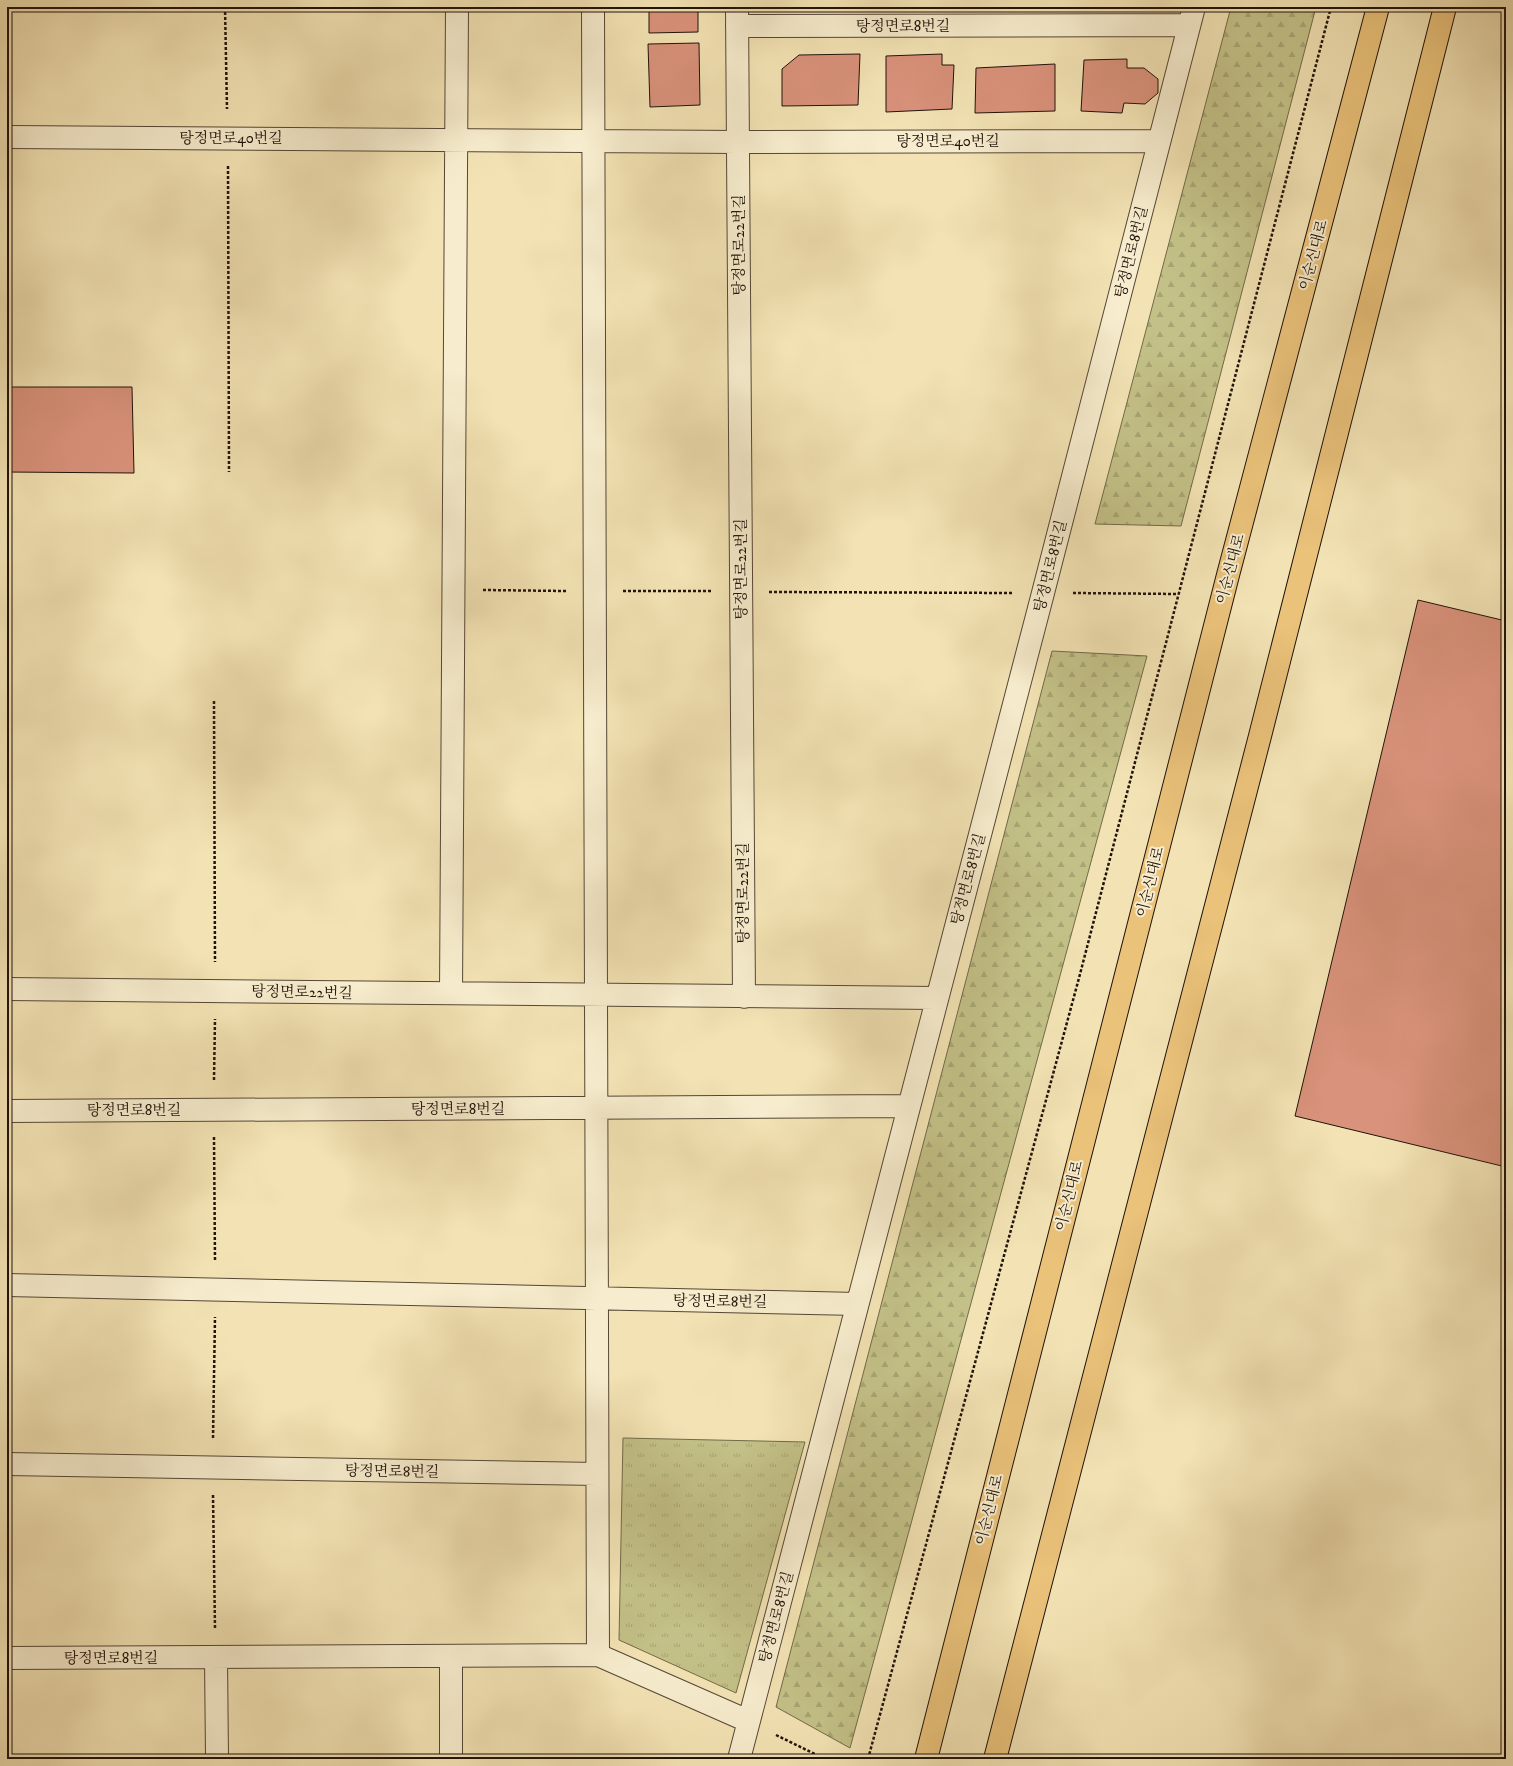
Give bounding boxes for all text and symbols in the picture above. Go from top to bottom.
street label: 탕정면로8번길 [856,17,950,36]
street label: 탕정면로40번길 [179,129,283,148]
street label: 탕정면로40번길 [896,132,1000,151]
street label: 탕정면로22번길 [730,194,749,296]
street label: 탕정면로8번길 [1111,204,1152,300]
street label: 이순신대로 [1295,217,1332,293]
street label: 탕정면로22번길 [732,518,751,620]
street label: 탕정면로8번길 [1030,518,1071,614]
street label: 이순신대로 [1212,531,1249,607]
street label: 탕정면로8번길 [947,831,990,927]
street label: 탕정면로22번길 [734,842,753,944]
street label: 이순신대로 [1133,844,1169,920]
street label: 탕정면로22번길 [251,982,353,1003]
street label: 탕정면로8번길 [411,1100,505,1119]
street label: 탕정면로8번길 [87,1101,181,1120]
street label: 이순신대로 [1052,1158,1088,1234]
street label: 탕정면로8번길 [673,1291,767,1312]
street label: 탕정면로8번길 [345,1461,439,1482]
street label: 이순신대로 [972,1472,1008,1548]
street label: 탕정면로8번길 [755,1569,798,1665]
street label: 탕정면로8번길 [64,1649,158,1668]

